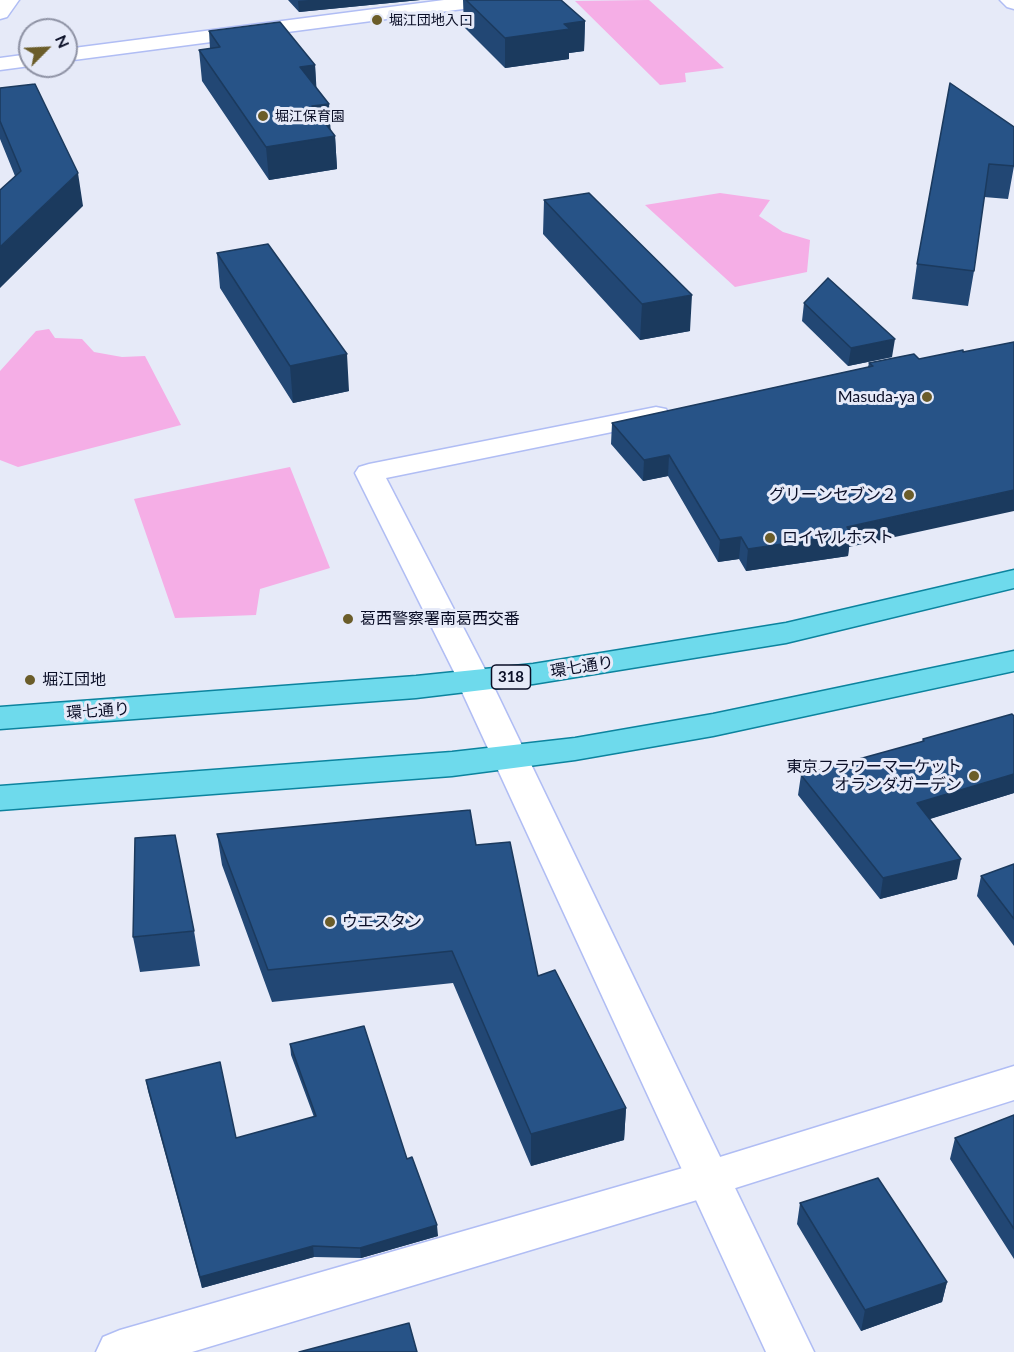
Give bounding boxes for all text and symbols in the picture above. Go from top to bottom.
place label: 堀江団地入口 [389,12,473,28]
marker: 堀江団地入口 [370,13,384,27]
north arrow [18,18,78,78]
text: N [52,32,74,51]
place label: 堀江保育園 [275,108,345,124]
marker: 堀江保育園 [256,109,270,123]
place label: Masuda-ya [838,387,915,407]
marker: Masuda-ya [920,390,934,404]
place label: グリーンセブン２ [769,485,897,505]
marker: グリーンセブン２ [902,488,916,502]
place label: ロイヤルホスト [782,528,894,548]
marker: ロイヤルホスト [763,531,777,545]
place label: 葛西警察署南葛西交番 [360,609,520,629]
marker: 葛西警察署南葛西交番 [341,612,355,626]
street label: 環七通り [549,653,615,681]
road number: 318 [492,665,530,689]
place label: 堀江団地 [42,670,106,690]
marker: 堀江団地 [23,673,37,687]
street label: 環七通り [65,699,131,723]
place label: 東京フラワーマーケット オランダガーデン [786,757,962,795]
marker: 東京フラワーマーケット オランダガーデン [967,769,981,783]
place label: ウエスタン [342,912,422,932]
marker: ウエスタン [323,915,337,929]

